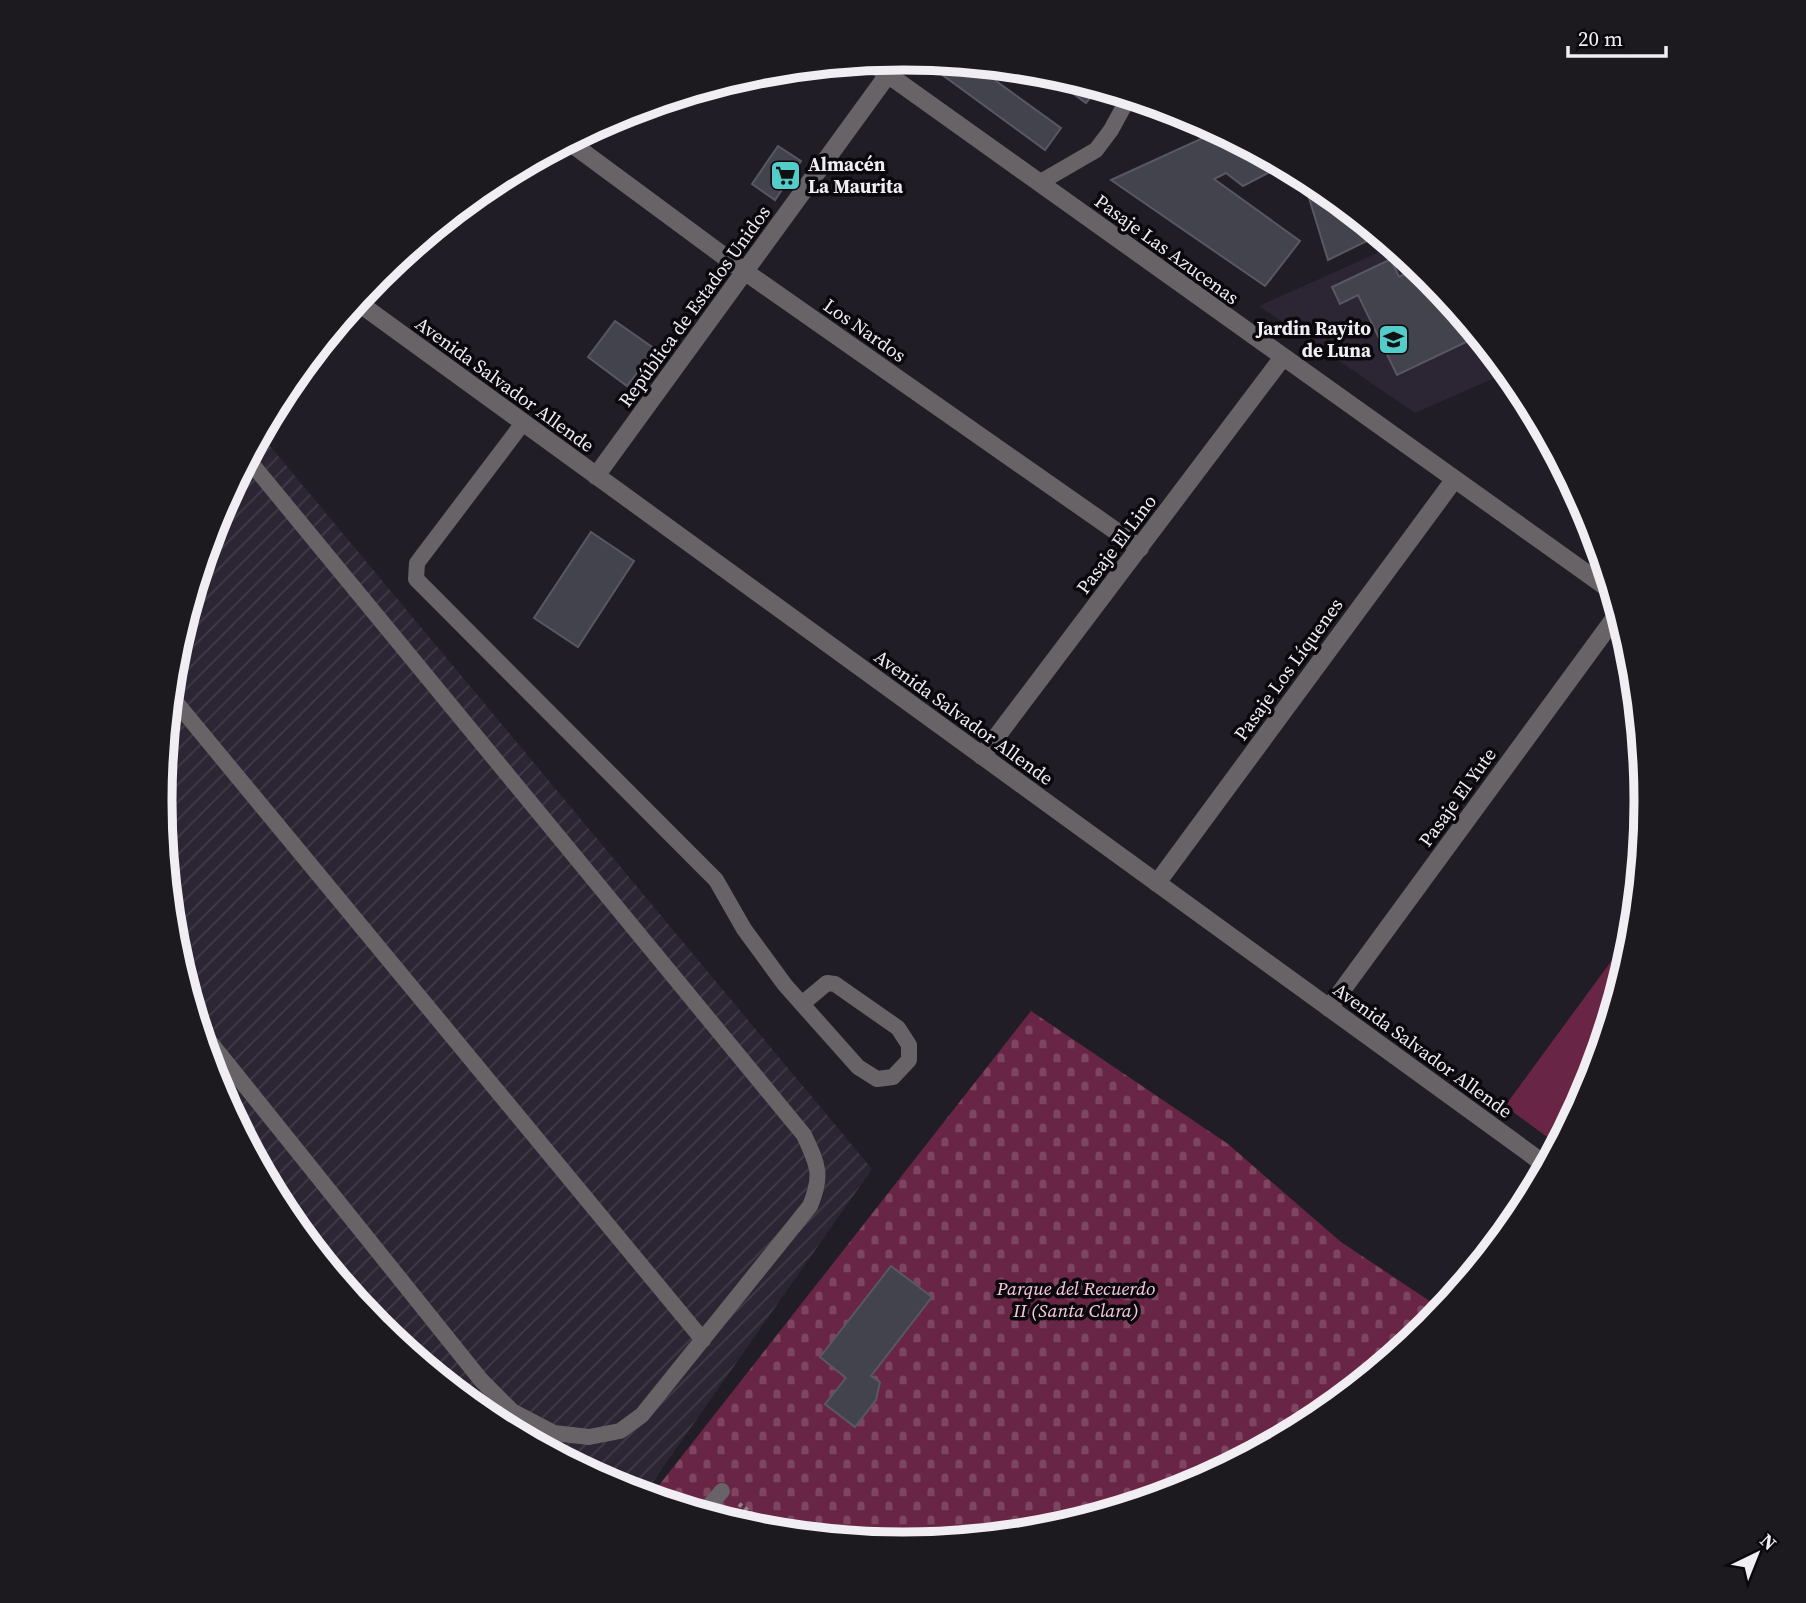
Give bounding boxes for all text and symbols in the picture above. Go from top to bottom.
scale bar [1568,14,1666,58]
text: 20 m [1578,24,1623,53]
place label: Almacén La Maurita [808,151,904,199]
supermarket icon: Almacén La Maurita [768,158,802,192]
street label: Pasaje Las Azucenas [1090,188,1244,310]
street label: República de Estados Unidos [612,200,776,412]
street label: Los Nardos [819,292,911,368]
street label: Avenida Salvador Allende [410,310,600,458]
place label: Jardin Rayito de Luna [1255,315,1372,363]
school or university icon: Jardin Rayito de Luna [1377,322,1411,356]
street label: Pasaje El Lino [1070,489,1162,599]
street label: Pasaje Los Líquenes [1227,593,1349,745]
street label: Avenida Salvador Allende [869,643,1059,791]
street label: Pasaje El Yute [1412,742,1502,852]
street label: Avenida Salvador Allende [1328,976,1518,1124]
park label: Parque del Recuerdo II (Santa Clara) [996,1275,1155,1323]
north arrow [1722,1519,1792,1589]
text: N [1755,1527,1783,1556]

